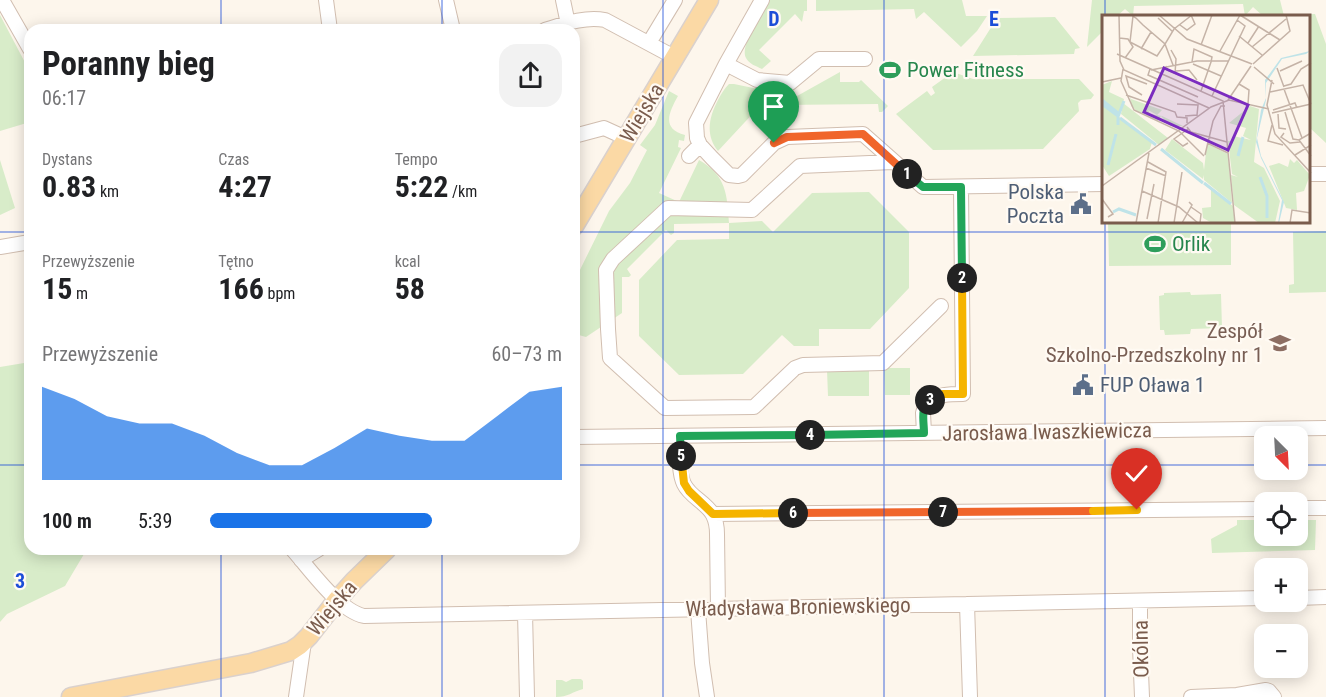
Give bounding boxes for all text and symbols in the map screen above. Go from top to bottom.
text: D [768,7,780,31]
text: E [989,7,999,31]
inset map [1102,15,1311,224]
text: Poranny bieg [42,44,215,83]
button: share [499,44,562,107]
sports icon: Power Fitness [878,58,902,82]
place label: Power Fitness [907,58,1024,82]
street label: Wiejska [615,79,669,147]
pin [748,81,799,143]
text: 06:17 [42,86,86,110]
icon: arrive [757,90,790,123]
text: Dystans [42,150,93,169]
text: Czas [218,150,249,169]
text: Tempo [395,150,438,169]
pin: 1 [892,159,922,189]
text: 1 [903,164,911,183]
text: 0.83 [42,169,96,204]
text: 4:27 [218,169,272,204]
text: 5:22 [395,169,448,204]
place label: Polska Poczta [1007,180,1064,228]
text: km [96,182,119,201]
text: /km [448,182,477,201]
public building icon: Polska Poczta [1069,192,1093,216]
sports icon: Orlik [1143,232,1167,256]
place label: Orlik [1172,232,1211,256]
text: Przewyższenie [42,252,135,271]
text: Tętno [218,252,254,271]
text: kcal [395,252,420,271]
pin: 2 [947,263,977,293]
text: 2 [958,268,966,287]
text: 15 [42,271,72,306]
text: 166 [218,271,264,306]
text: 58 [395,271,425,306]
text: m [72,284,88,303]
text: bpm [264,284,295,303]
place label: Zespół Szkolno-Przedszkolny nr 1 [1046,319,1263,367]
school or university icon: Zespół Szkolno-Przedszkolny nr 1 [1268,331,1292,355]
text: Przewyższenie [42,342,158,366]
text: 60–73 m [491,342,562,366]
public building icon: FUP Oława 1 [1071,373,1095,397]
place label: FUP Oława 1 [1100,373,1205,397]
pin: 3 [915,385,945,415]
text: 3 [926,390,934,409]
street label: Jarosława Iwaszkiewicza [942,418,1152,446]
pin: 4 [795,420,825,450]
text: 4 [806,425,814,444]
north arrow [1254,426,1308,480]
map controls [1254,426,1308,678]
pin: 5 [666,441,696,471]
text: 5 [677,446,685,465]
pin [1111,448,1162,510]
icon: check [1120,457,1153,490]
button: locate [1254,492,1308,546]
pin: 7 [928,497,958,527]
pin: 6 [778,498,808,528]
text: 7 [939,502,947,521]
text: 6 [789,503,797,522]
text: 100 m [42,509,92,533]
text: 5:39 [138,509,172,533]
button: + [1254,558,1308,612]
text: 3 [15,569,25,593]
street label: Wiejska [302,576,362,640]
street label: Władysława Broniewskiego [685,593,911,621]
street label: Okólna [1128,620,1154,678]
button: − [1254,624,1308,678]

